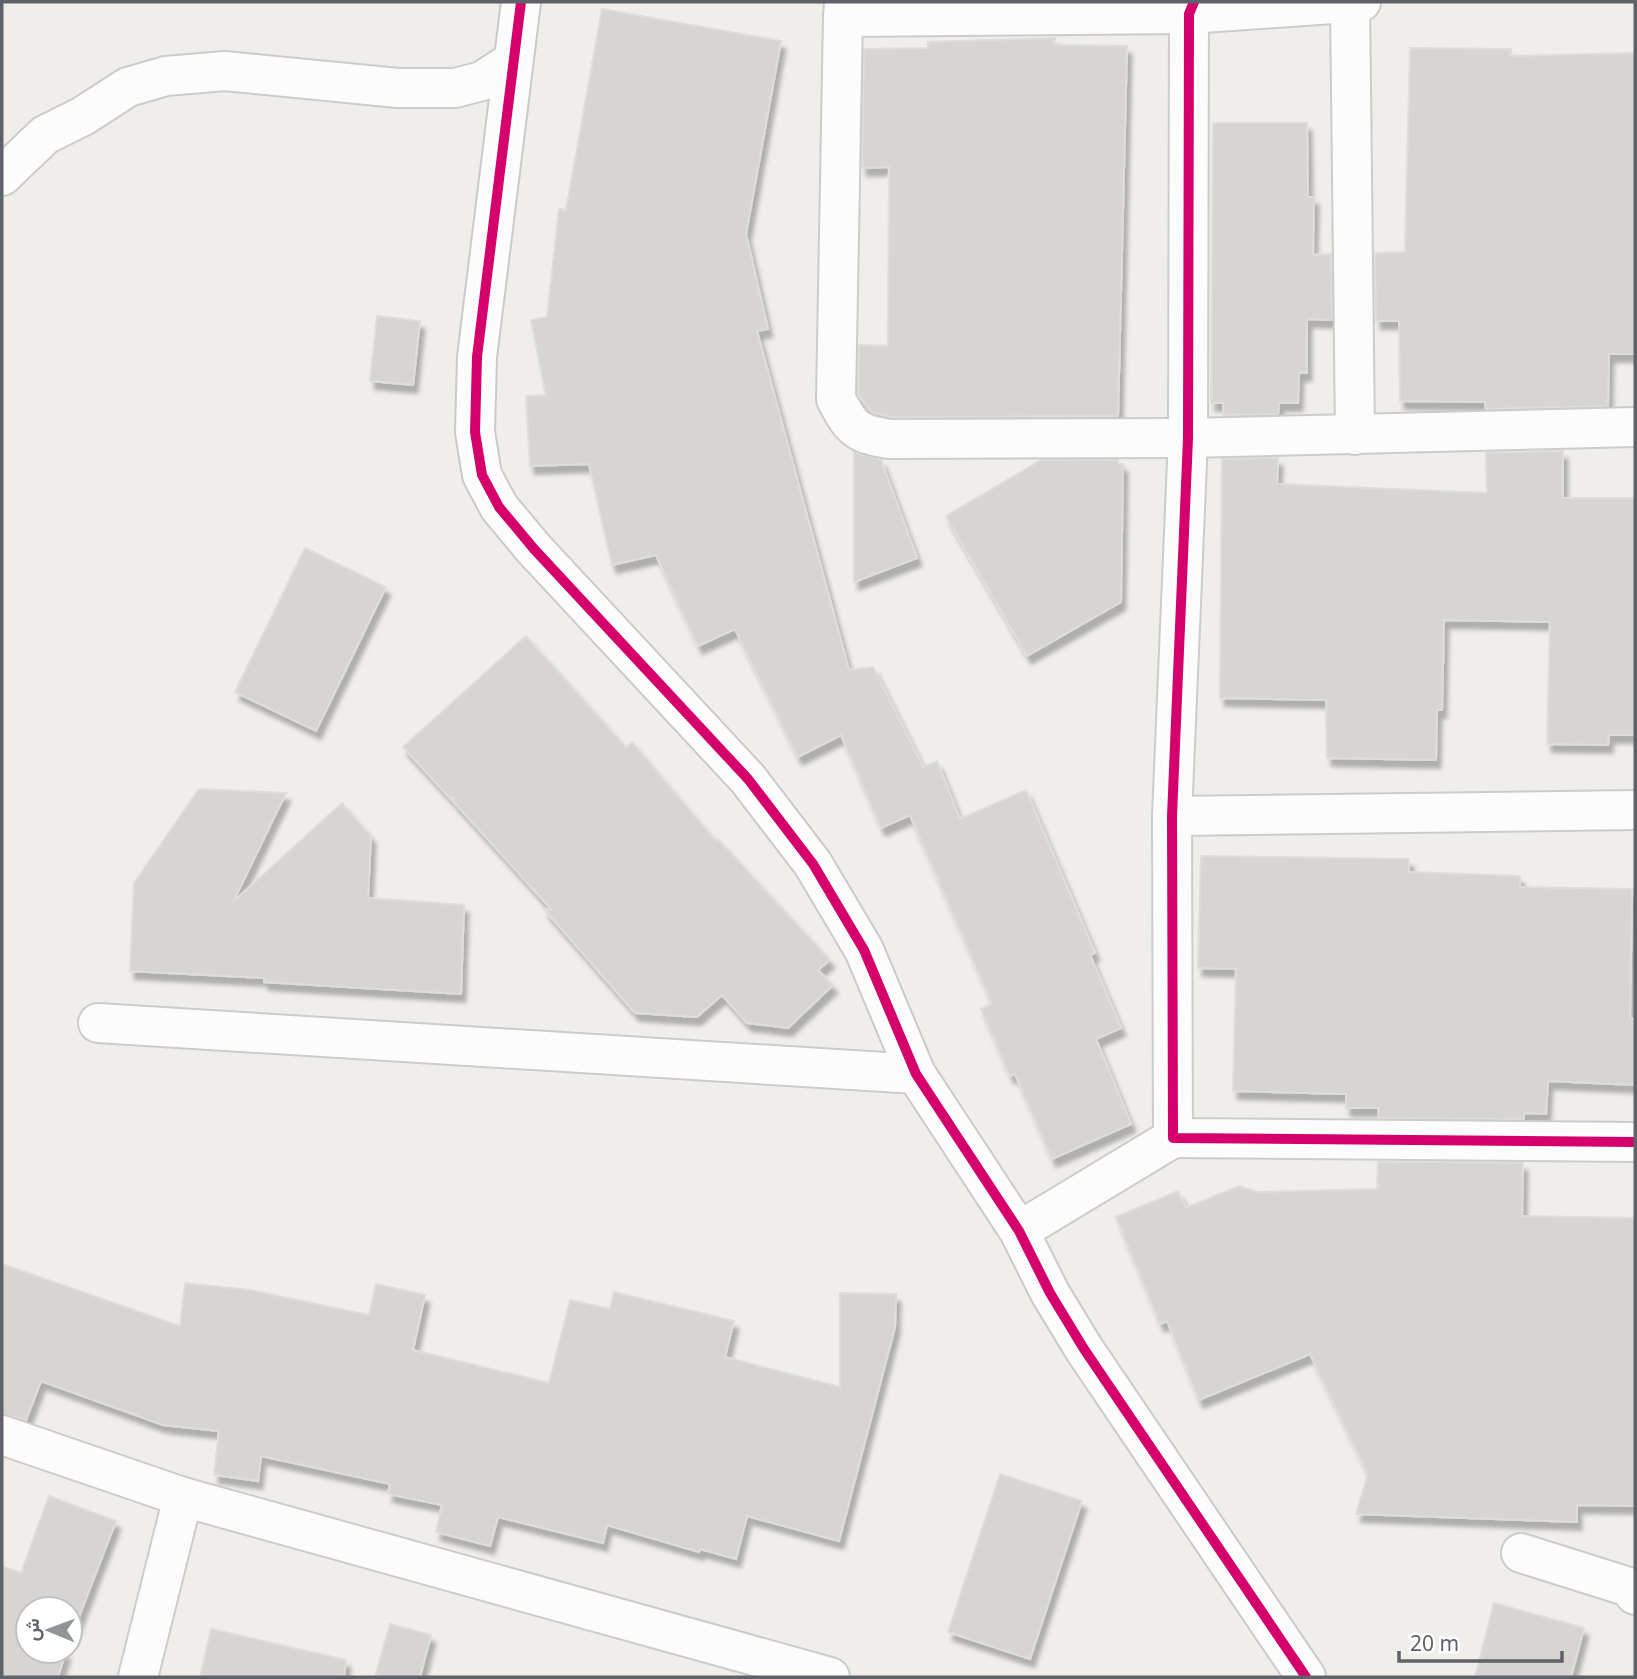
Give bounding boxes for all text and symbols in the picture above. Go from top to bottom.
north arrow [14,1595,84,1665]
text: ش [19,1618,45,1641]
scale bar [1399,1620,1562,1664]
text: 20 m [1410,1629,1459,1657]

